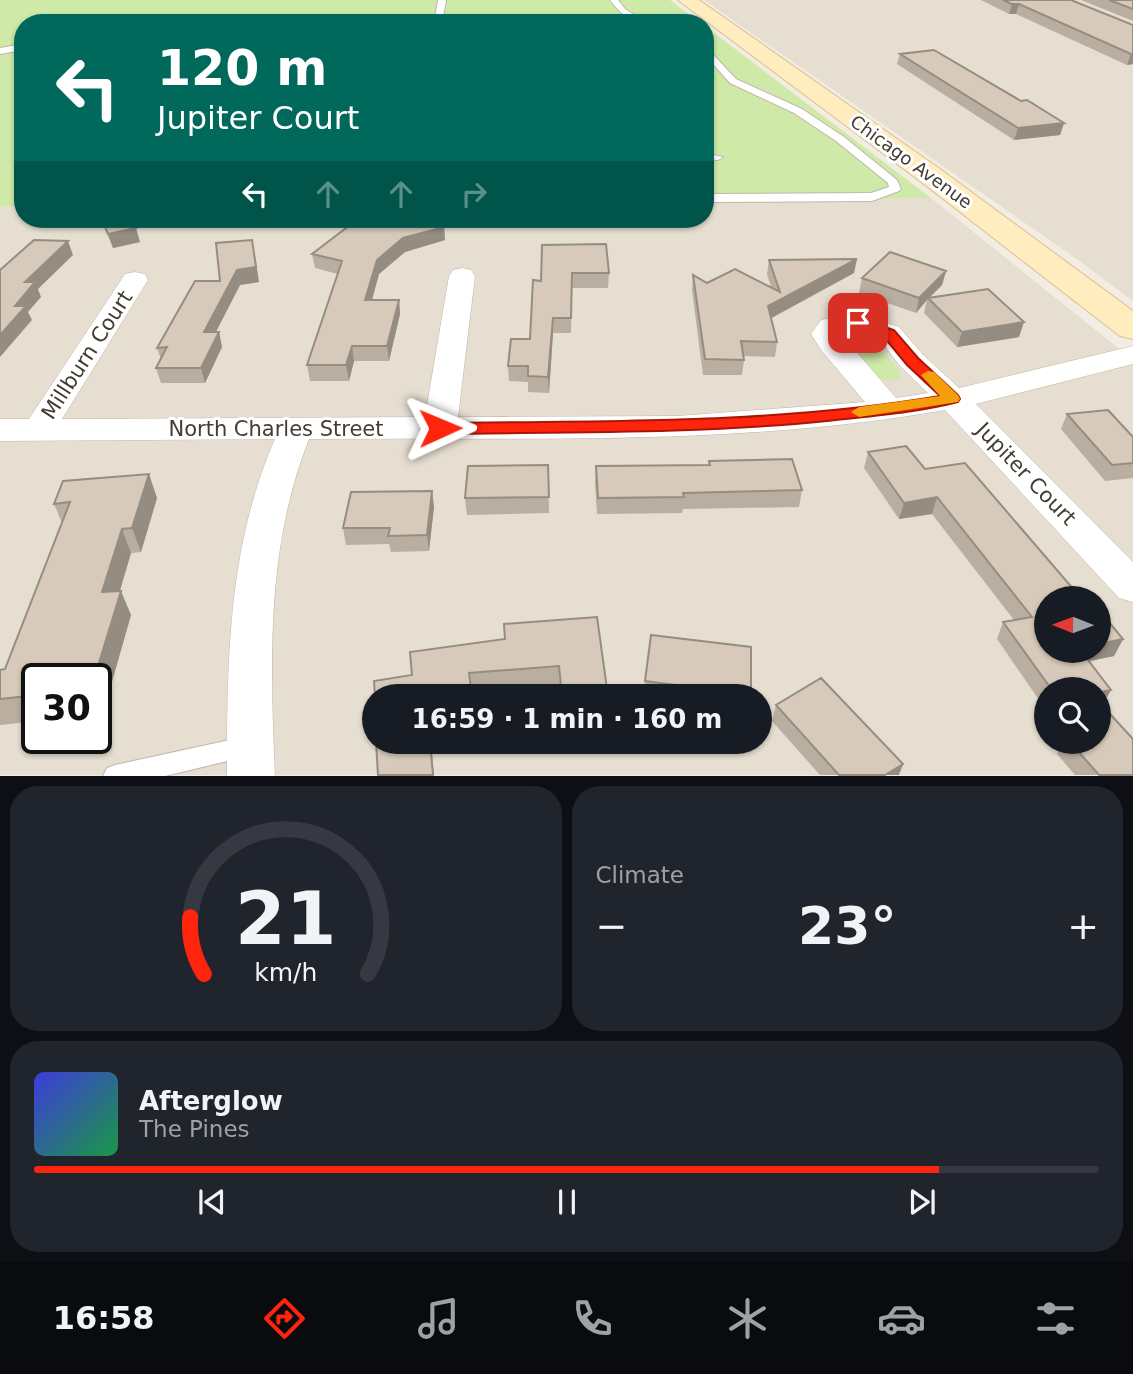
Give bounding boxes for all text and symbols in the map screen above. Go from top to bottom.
text: 120 m [157,40,327,97]
icon: left [42,42,133,133]
text: Jupiter Court [157,99,359,137]
street label: Chicago Avenue [846,111,976,213]
icon: left [236,175,274,213]
icon: ahead [309,175,347,213]
icon: ahead [382,175,420,213]
icon: right [455,175,493,213]
street label: Millburn Court [37,286,137,424]
pin [828,293,888,353]
icon: arrive [839,304,877,342]
position arrow [403,391,477,465]
street label: Jupiter Court [970,416,1081,530]
street label: North Charles Street [168,417,384,441]
north arrow [1034,586,1111,663]
map controls [1034,586,1111,754]
speed limit sign: 30 [21,663,112,754]
button: search [1034,677,1111,754]
text: 16:59 · 1 min · 160 m [412,704,722,734]
text: Climate [596,862,684,888]
text: 21 [235,877,336,962]
text: 23° [798,896,896,956]
text: − [596,904,627,948]
text: + [1067,904,1099,948]
text: km/h [254,958,317,987]
text: Afterglow [139,1086,283,1116]
text: The Pines [139,1116,250,1142]
icon: previous [193,1183,231,1221]
icon: pause [548,1183,586,1221]
icon: next [903,1183,941,1221]
icon: directions [260,1294,309,1343]
icon: music [414,1294,463,1343]
icon: phone [568,1294,617,1343]
icon: climate [723,1294,772,1343]
icon: car [877,1294,926,1343]
icon: filters [1031,1294,1080,1343]
text: 16:58 [53,1299,155,1337]

